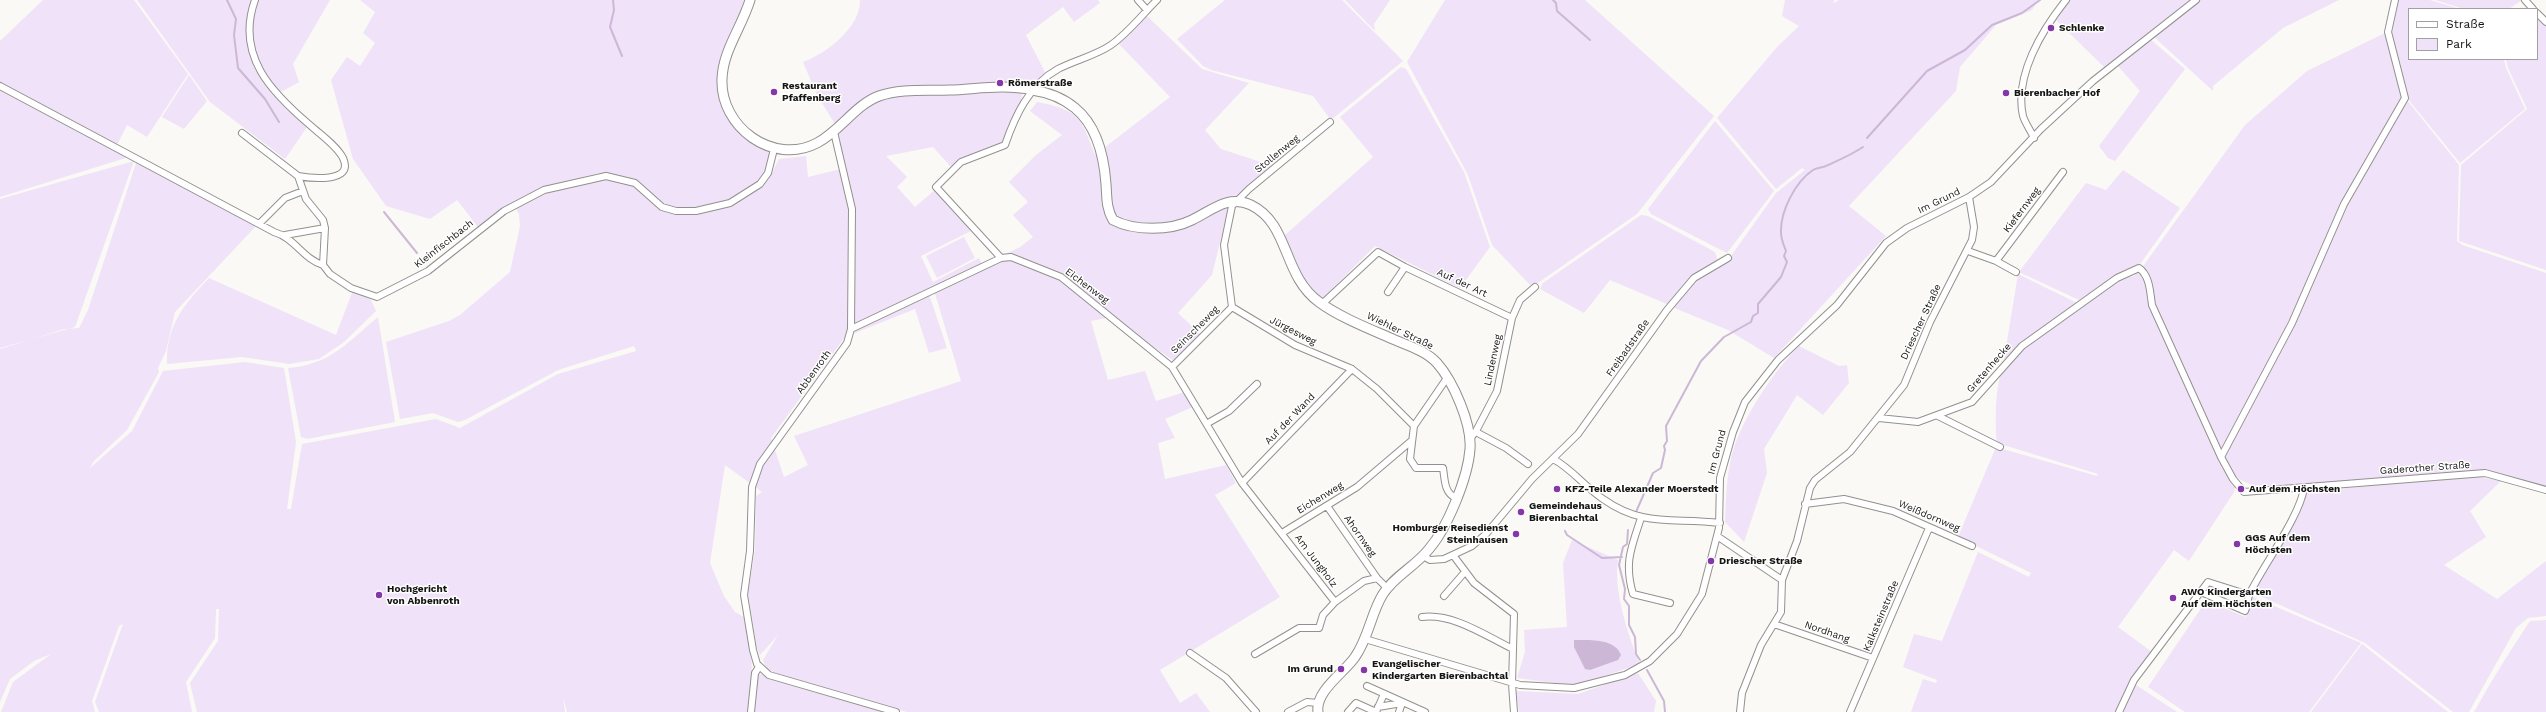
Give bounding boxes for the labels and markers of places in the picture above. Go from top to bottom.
place label: Schlenke [2059,22,2104,34]
marker: Schlenke [2046,23,2056,33]
place label: Römerstraße [1008,77,1072,89]
marker: Römerstraße [995,78,1005,88]
place label: Restaurant Pfaffenberg [782,80,840,104]
marker: Restaurant Pfaffenberg [769,87,779,97]
place label: Bierenbacher Hof [2014,87,2100,99]
marker: Bierenbacher Hof [2001,88,2011,98]
place label: KFZ-Teile Alexander Moerstedt [1565,483,1718,495]
place label: Auf dem Höchsten [2249,483,2340,495]
marker: KFZ-Teile Alexander Moerstedt [1552,484,1562,494]
marker: Auf dem Höchsten [2236,484,2246,494]
place label: Gemeindehaus Bierenbachtal [1529,500,1602,524]
marker: Gemeindehaus Bierenbachtal [1516,507,1526,517]
place label: Homburger Reisedienst Steinhausen [1393,522,1508,546]
marker: Homburger Reisedienst Steinhausen [1511,529,1521,539]
place label: GGS Auf dem Höchsten [2245,532,2310,556]
marker: GGS Auf dem Höchsten [2232,539,2242,549]
place label: Driescher Straße [1719,555,1802,567]
marker: Driescher Straße [1706,556,1716,566]
place label: Hochgericht von Abbenroth [387,583,460,606]
place label: AWO Kindergarten Auf dem Höchsten [2181,586,2272,610]
marker: Hochgericht von Abbenroth [374,590,384,600]
marker: AWO Kindergarten Auf dem Höchsten [2168,593,2178,603]
place label: Evangelischer Kindergarten Bierenbachtal [1372,658,1508,682]
place label: Im Grund [1287,663,1333,675]
marker: Im Grund [1336,664,1346,674]
marker: Evangelischer Kindergarten Bierenbachtal [1359,665,1369,675]

